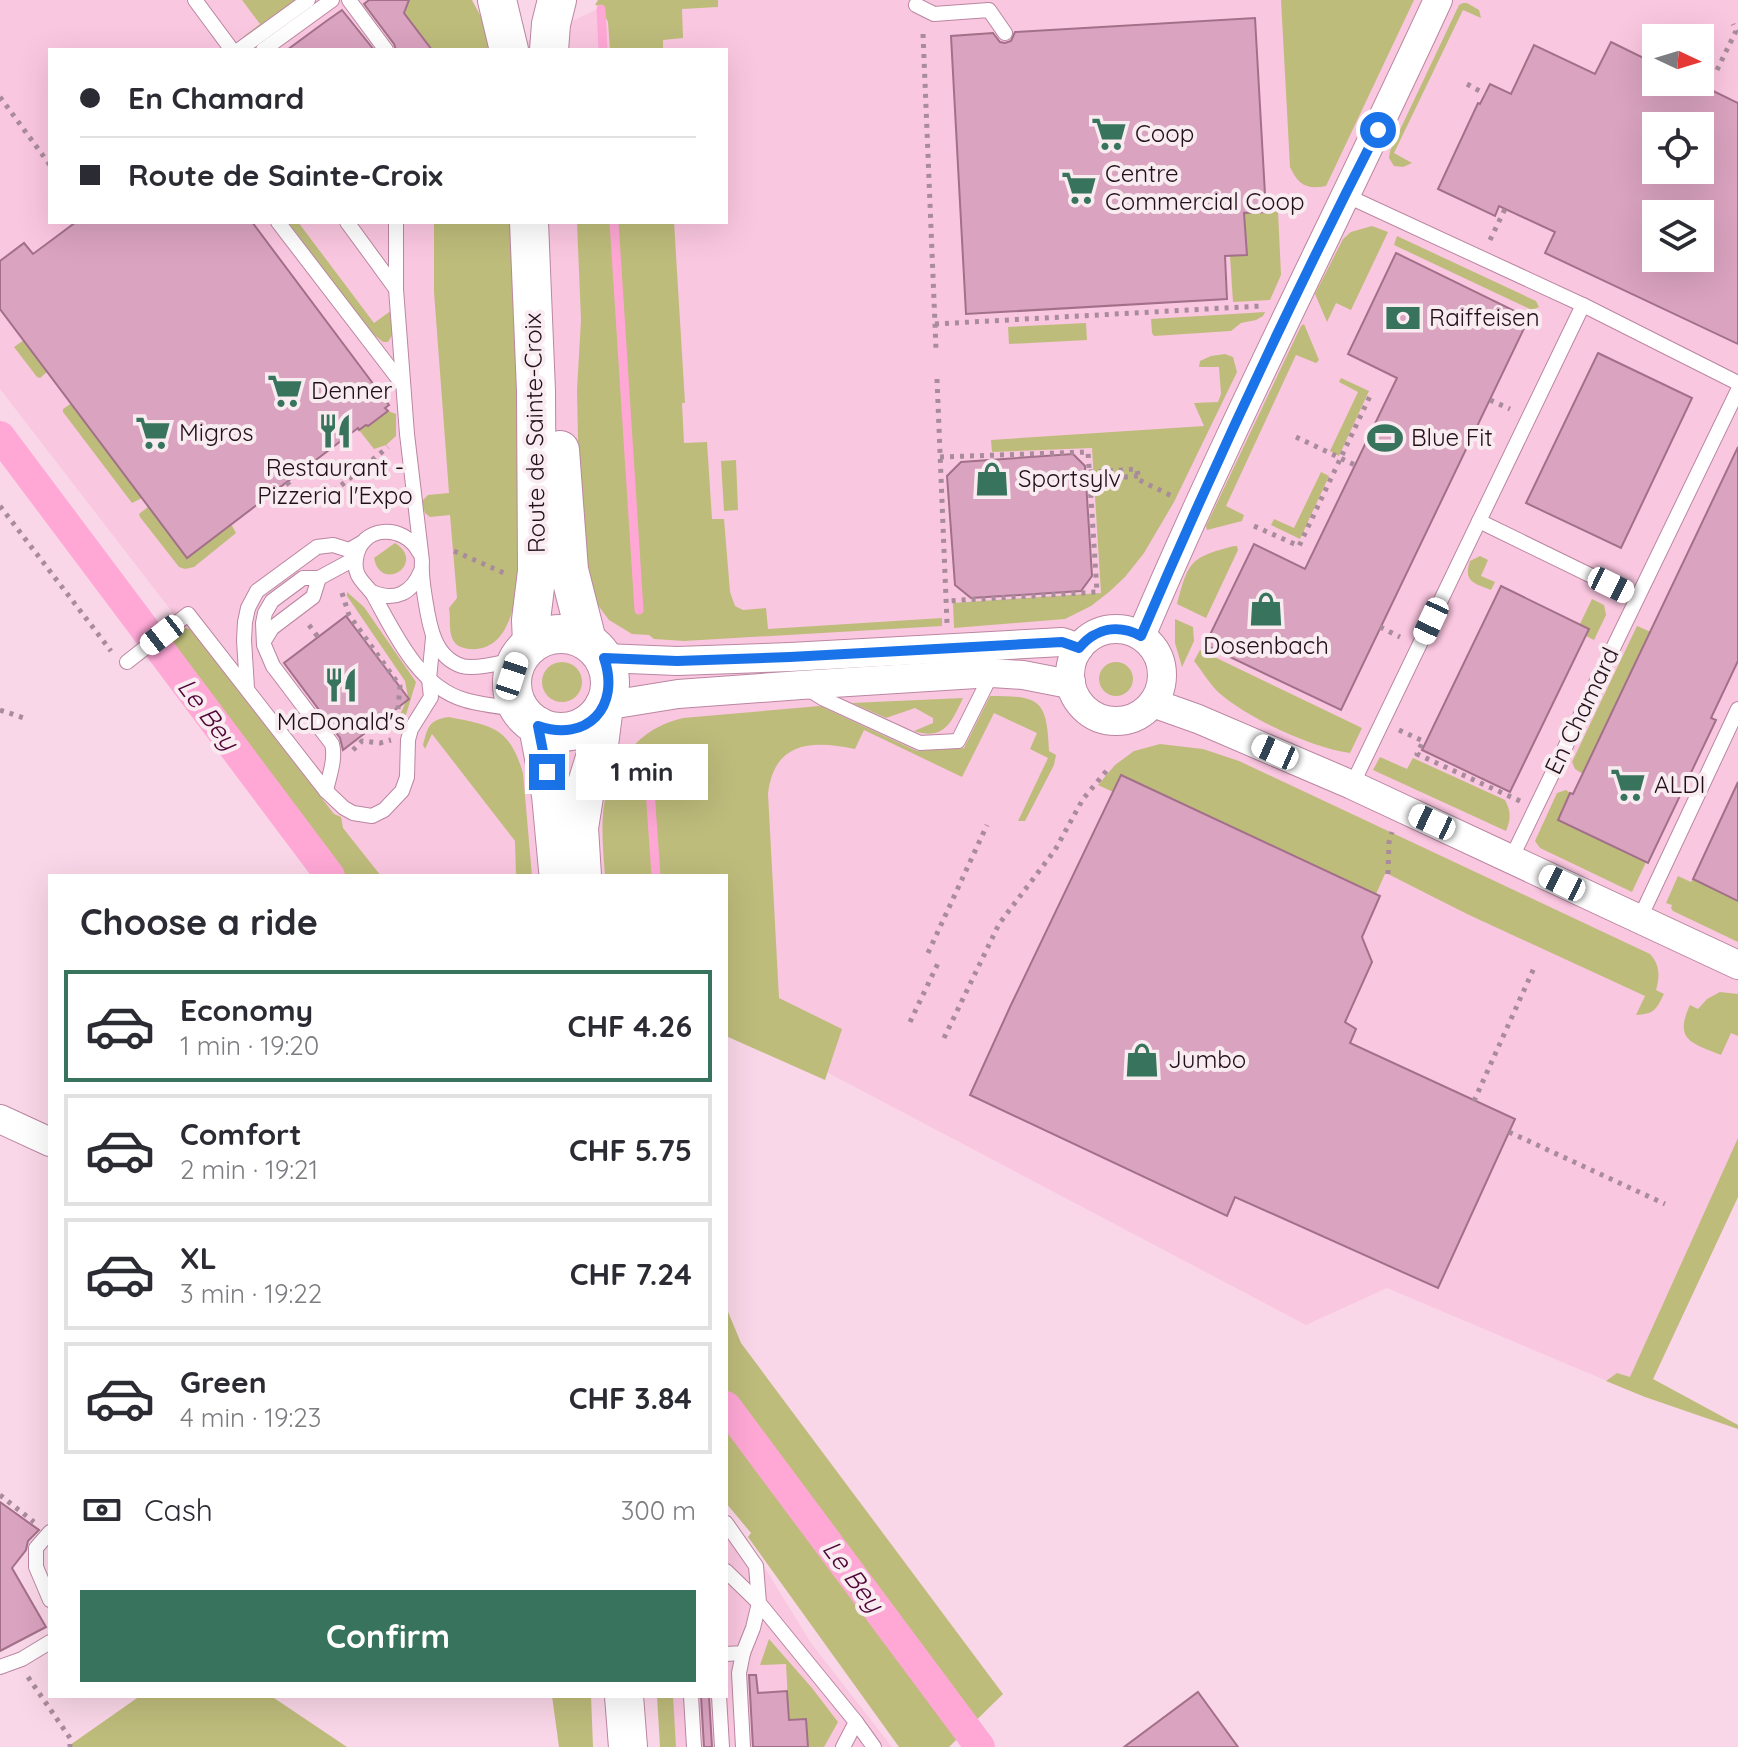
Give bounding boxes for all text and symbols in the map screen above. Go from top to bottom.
north arrow [1642,24,1714,96]
map controls [1642,24,1714,272]
text: En Chamard [128,79,304,117]
route start [1360,112,1396,148]
button: locate [1642,112,1714,184]
supermarket icon: Coop [1090,115,1128,153]
place label: Coop [1135,118,1194,148]
text: Route de Sainte-Croix [128,156,443,194]
place label: Centre Commercial Coop [1105,158,1305,216]
supermarket icon: Centre Commercial Coop [1060,169,1098,207]
button: layers [1642,200,1714,272]
bank icon: Raiffeisen [1384,299,1422,337]
place label: Raiffeisen [1429,302,1540,332]
street label: Route de Sainte-Croix [517,313,551,554]
supermarket icon: Denner [266,372,304,410]
place label: Denner [311,375,393,405]
restaurant icon: Restaurant - Pizzeria l'Expo [316,412,354,450]
supermarket icon: Migros [134,414,172,452]
place label: Migros [179,417,253,447]
sports icon: Blue Fit [1366,419,1404,457]
place label: Blue Fit [1411,422,1493,452]
place label: Restaurant - Pizzeria l'Expo [257,452,413,510]
shop icon: Sportsylv [973,460,1011,498]
place label: Sportsylv [1018,463,1121,493]
car [1584,564,1638,606]
shop icon: Dosenbach [1247,590,1285,628]
car [1410,594,1452,648]
car [136,611,188,659]
place label: Dosenbach [1203,630,1329,660]
street label: En Chamard [1537,642,1625,779]
car [493,649,531,703]
restaurant icon: McDonald's [322,666,360,704]
water label: Le Bey [171,671,247,757]
place label: McDonald's [277,706,405,736]
car [1248,731,1302,773]
callout: 1 min [575,744,707,800]
route end [529,754,565,790]
text: 1 min [611,755,674,788]
supermarket icon: ALDI [1609,766,1647,804]
place label: ALDI [1654,769,1706,799]
car [1405,801,1459,843]
car [1535,862,1589,904]
text: Choose a ride [80,899,318,944]
icon: car [84,990,156,1062]
text: Economy [180,991,313,1029]
text: CHF 4.26 [568,1007,692,1045]
text: 1 min · 19:20 [180,1029,319,1062]
shop icon: Jumbo [1123,1041,1161,1079]
place label: Jumbo [1168,1044,1246,1074]
icon: car [84,1114,156,1186]
text: Comfort [180,1115,301,1153]
text: CHF 5.75 [569,1131,692,1169]
text: 2 min · 19:21 [180,1153,318,1186]
icon: car [84,1238,156,1310]
text: XL [180,1239,217,1277]
text: CHF 7.24 [570,1255,692,1293]
text: 3 min · 19:22 [180,1277,322,1310]
icon: car [84,1362,156,1434]
text: Green [180,1363,267,1401]
text: CHF 3.84 [569,1379,692,1417]
text: 4 min · 19:23 [180,1401,321,1434]
icon: cash [80,1488,124,1532]
text: Cash [144,1491,213,1529]
text: 300 m [621,1494,696,1527]
water label: Le Bey [816,1533,892,1619]
button: Confirm [80,1590,696,1682]

